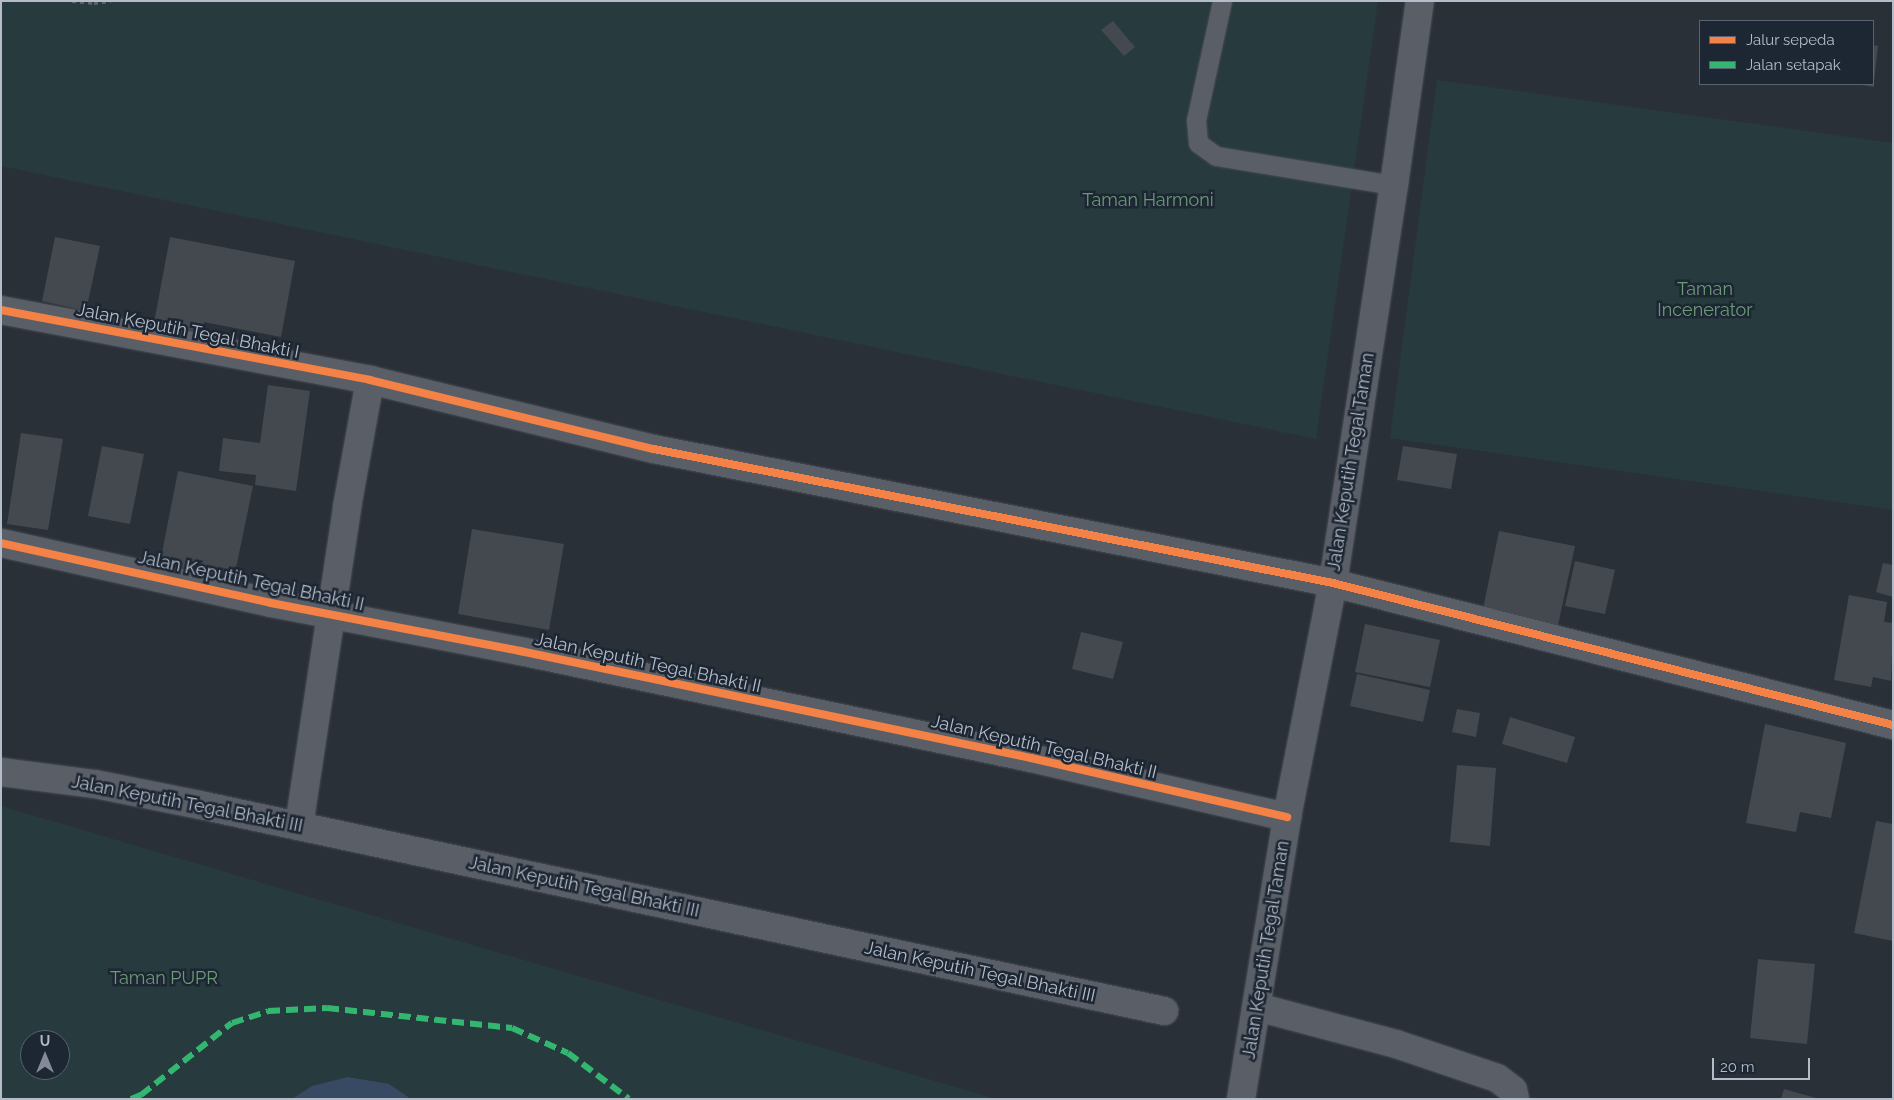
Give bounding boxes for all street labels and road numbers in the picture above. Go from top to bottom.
street label: Jalan Keputih Tegal Bhakti I [74,299,302,363]
street label: Jalan Keputih Tegal Taman [1323,351,1379,573]
street label: Jalan Keputih Tegal Bhakti II [135,546,367,616]
street label: Jalan Keputih Tegal Bhakti II [532,628,764,698]
street label: Jalan Keputih Tegal Bhakti II [929,710,1159,784]
street label: Jalan Keputih Tegal Bhakti III [69,771,305,837]
street label: Jalan Keputih Tegal Taman [1238,839,1294,1061]
street label: Jalan Keputih Tegal Bhakti III [466,852,702,922]
street label: Jalan Keputih Tegal Bhakti III [862,937,1098,1007]

